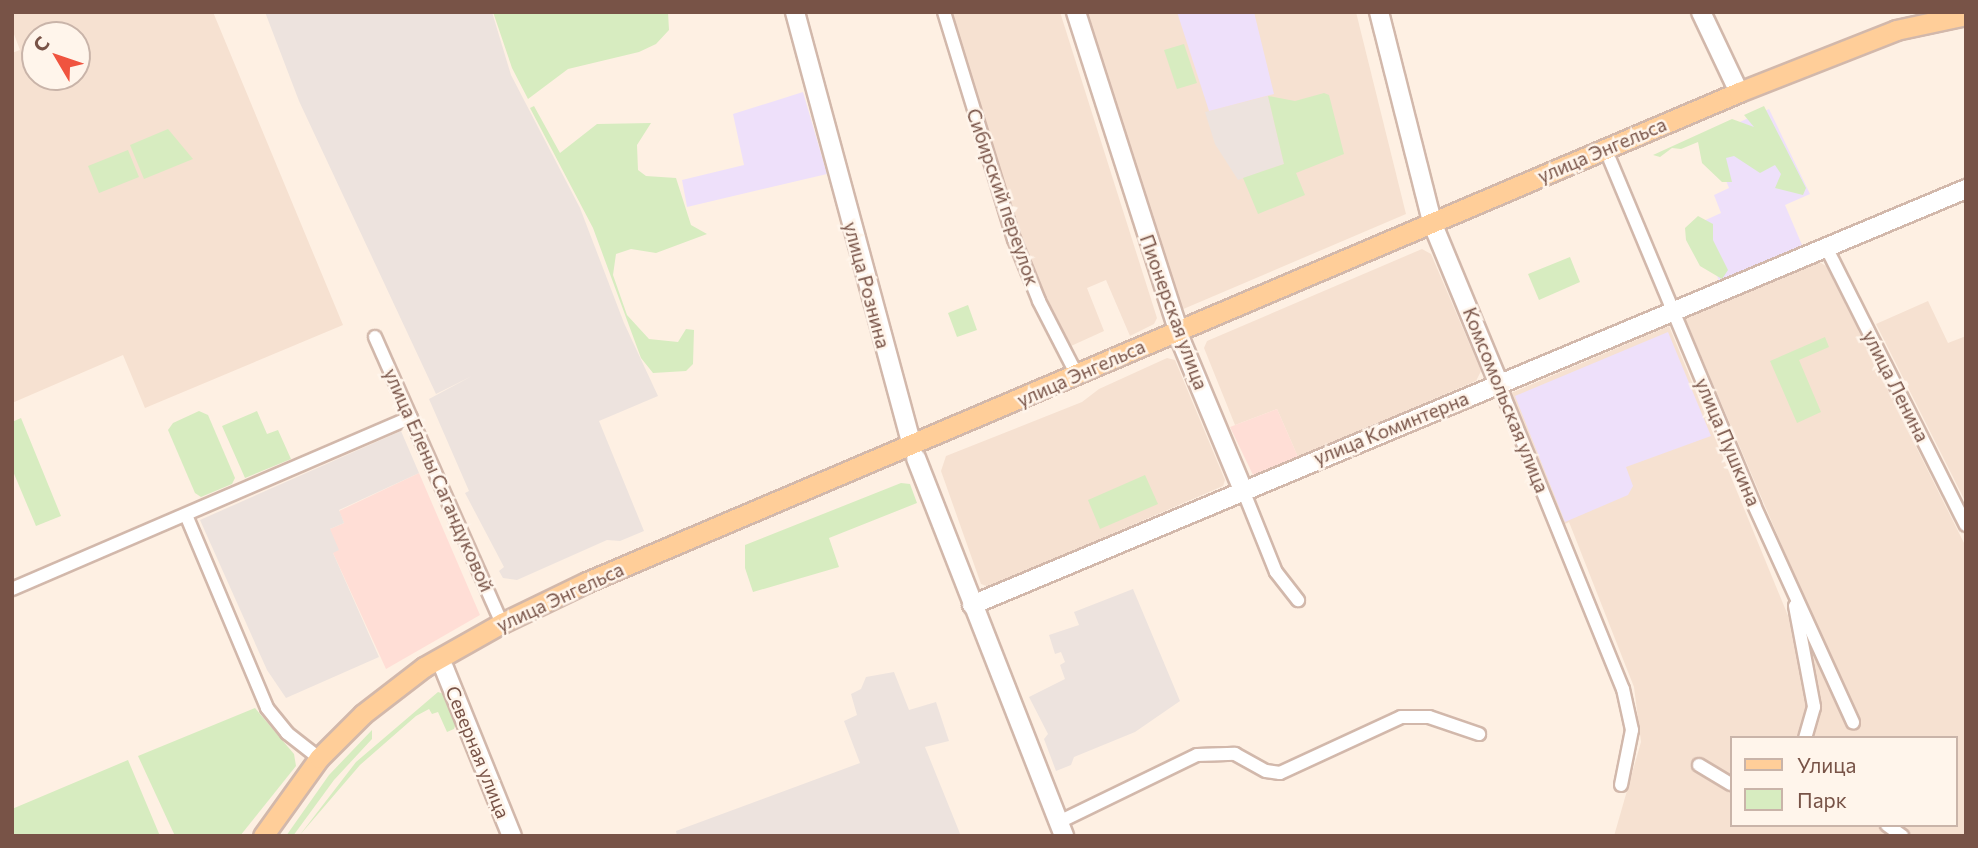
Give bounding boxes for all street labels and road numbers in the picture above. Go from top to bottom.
street label: Сибирский переулок [962,105,1044,289]
street label: улица Энгельса [1534,113,1670,187]
street label: улица Рознина [839,219,895,351]
street label: Пионерская улица [1135,231,1213,393]
street label: Комсомольская улица [1458,304,1554,496]
street label: улица Ленина [1858,326,1934,446]
street label: улица Энгельса [1013,335,1149,411]
street label: улица Елены Сагандуковой [379,365,499,595]
street label: улица Пушкина [1691,374,1765,510]
street label: улица Коминтерна [1310,387,1472,469]
street label: улица Энгельса [493,558,627,636]
street label: Северная улица [441,683,515,821]

